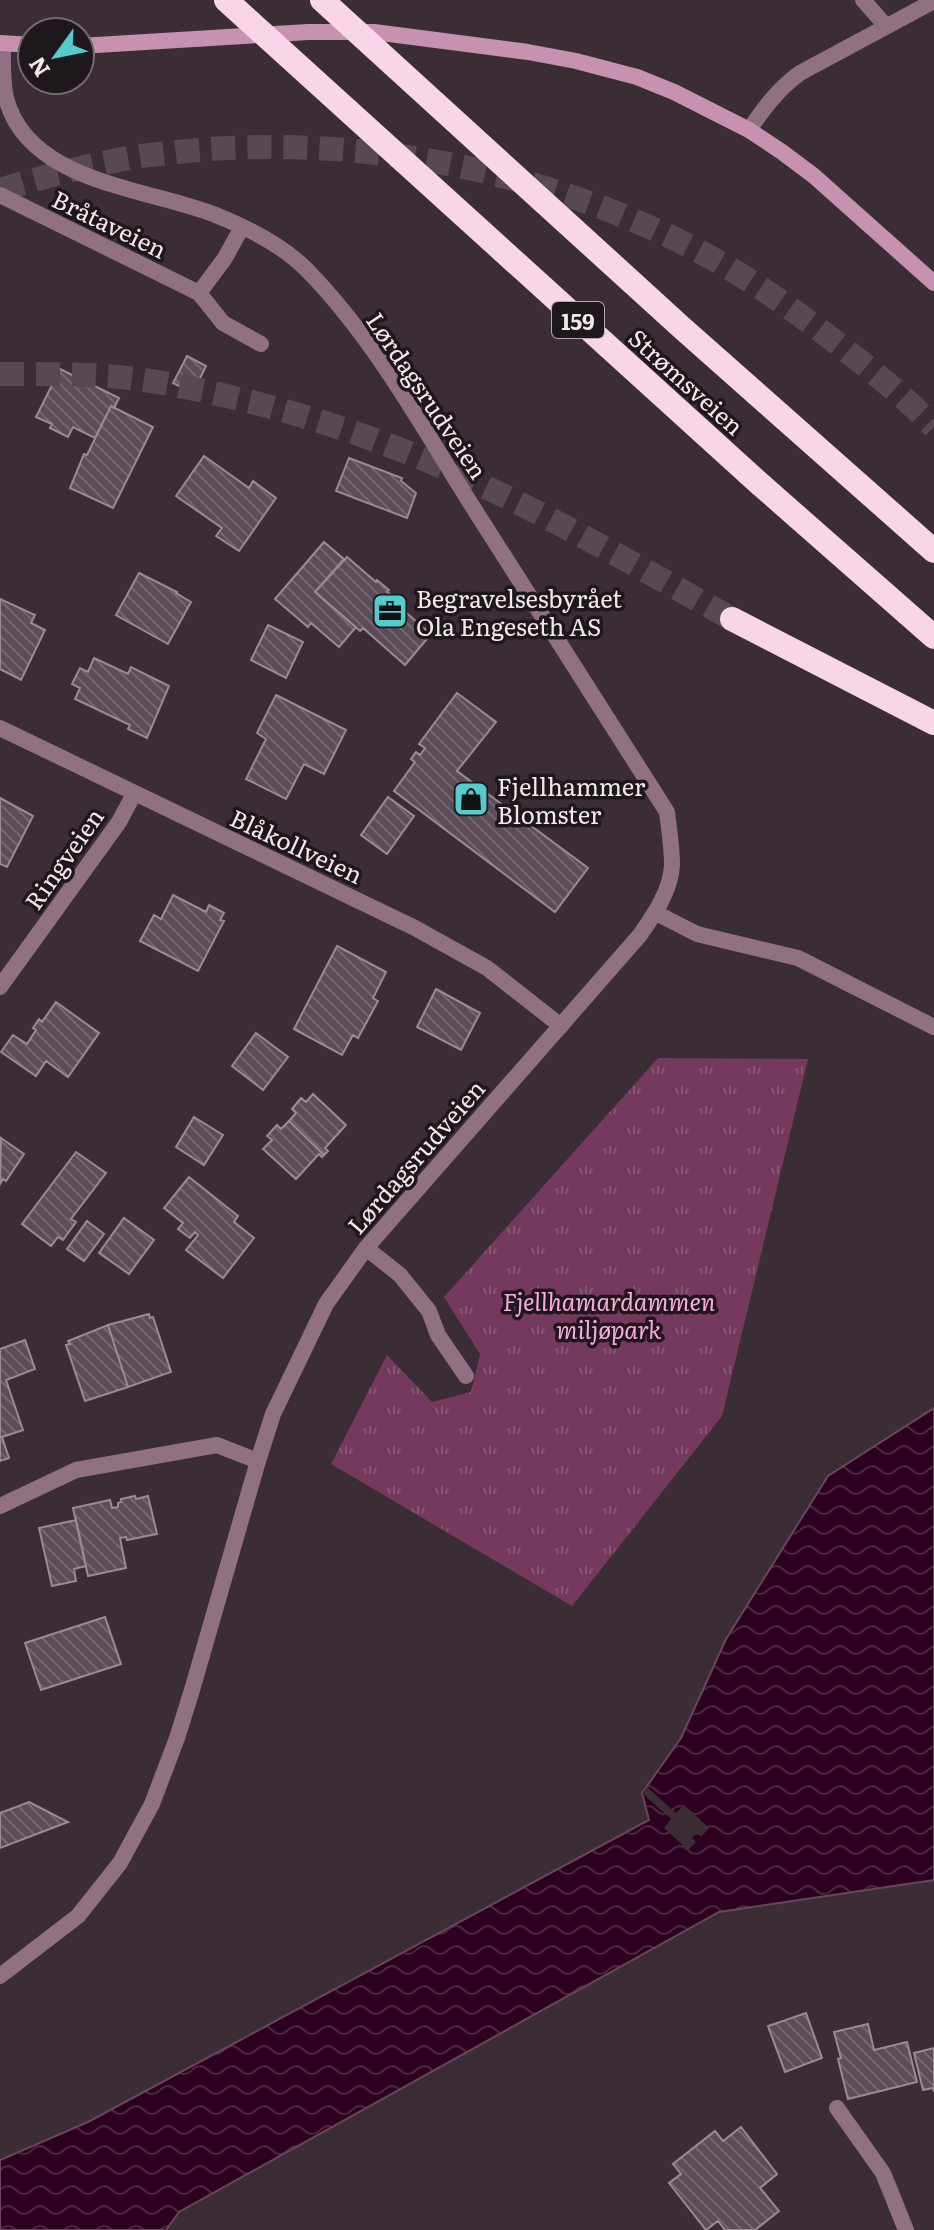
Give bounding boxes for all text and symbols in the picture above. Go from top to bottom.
north arrow [16,16,96,96]
text: N [19,51,57,84]
street label: Bråtaveien [47,180,173,266]
road number: 159 [552,302,604,338]
street label: Lørdagsrudveien [359,305,497,485]
street label: Strømsveien [622,320,752,442]
place label: Begravelsesbyrået Ola Engeseth AS [416,580,622,643]
office icon: Begravelsesbyrået Ola Engeseth AS [371,592,409,630]
place label: Fjellhammer Blomster [497,768,646,831]
shop icon: Fjellhammer Blomster [452,780,490,818]
street label: Blåkollveien [225,799,369,891]
street label: Ringveien [15,800,111,916]
street label: Lørdagsrudveien [338,1071,492,1241]
park label: Fjellhamardammen miljøpark [503,1283,715,1346]

